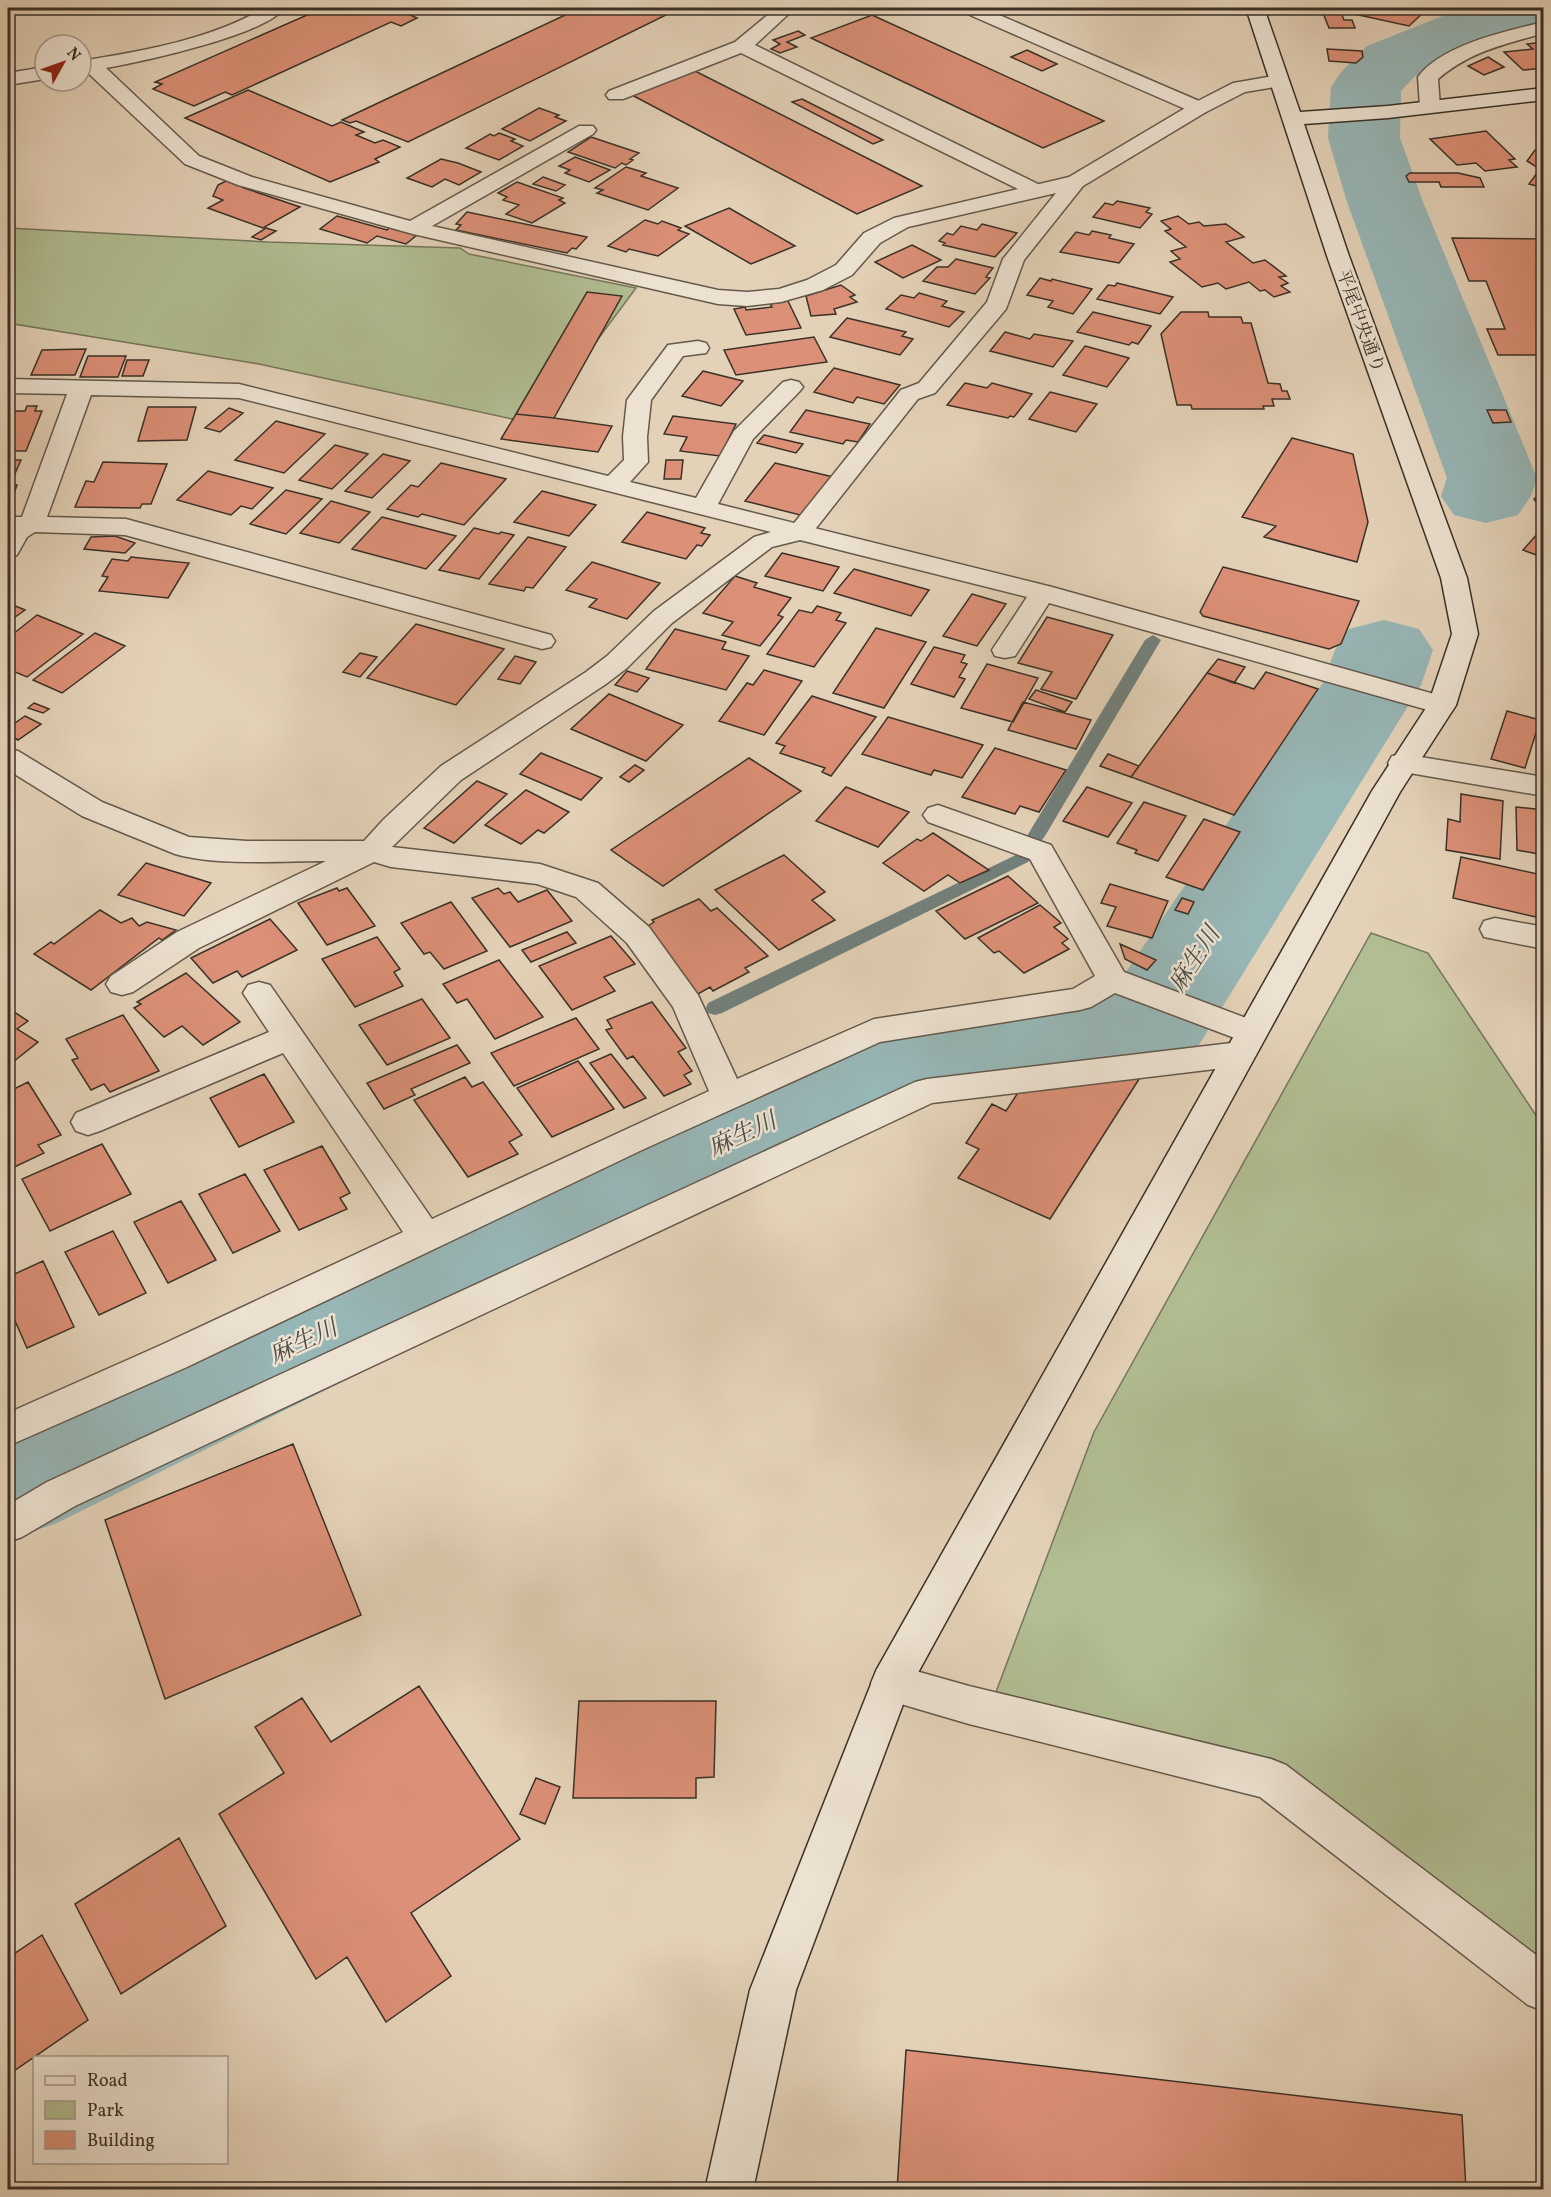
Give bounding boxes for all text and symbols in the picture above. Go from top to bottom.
north arrow [33,33,93,93]
text: N [61,43,85,66]
street label: 平尾中央通り [1329,266,1390,377]
water label: 麻生川 [1162,918,1231,1000]
water label: 麻生川 [703,1104,785,1166]
water label: 麻生川 [264,1311,346,1373]
legend [33,2056,228,2164]
text: Road [87,2069,128,2094]
text: Park [87,2099,124,2124]
text: Building [87,2129,155,2154]

